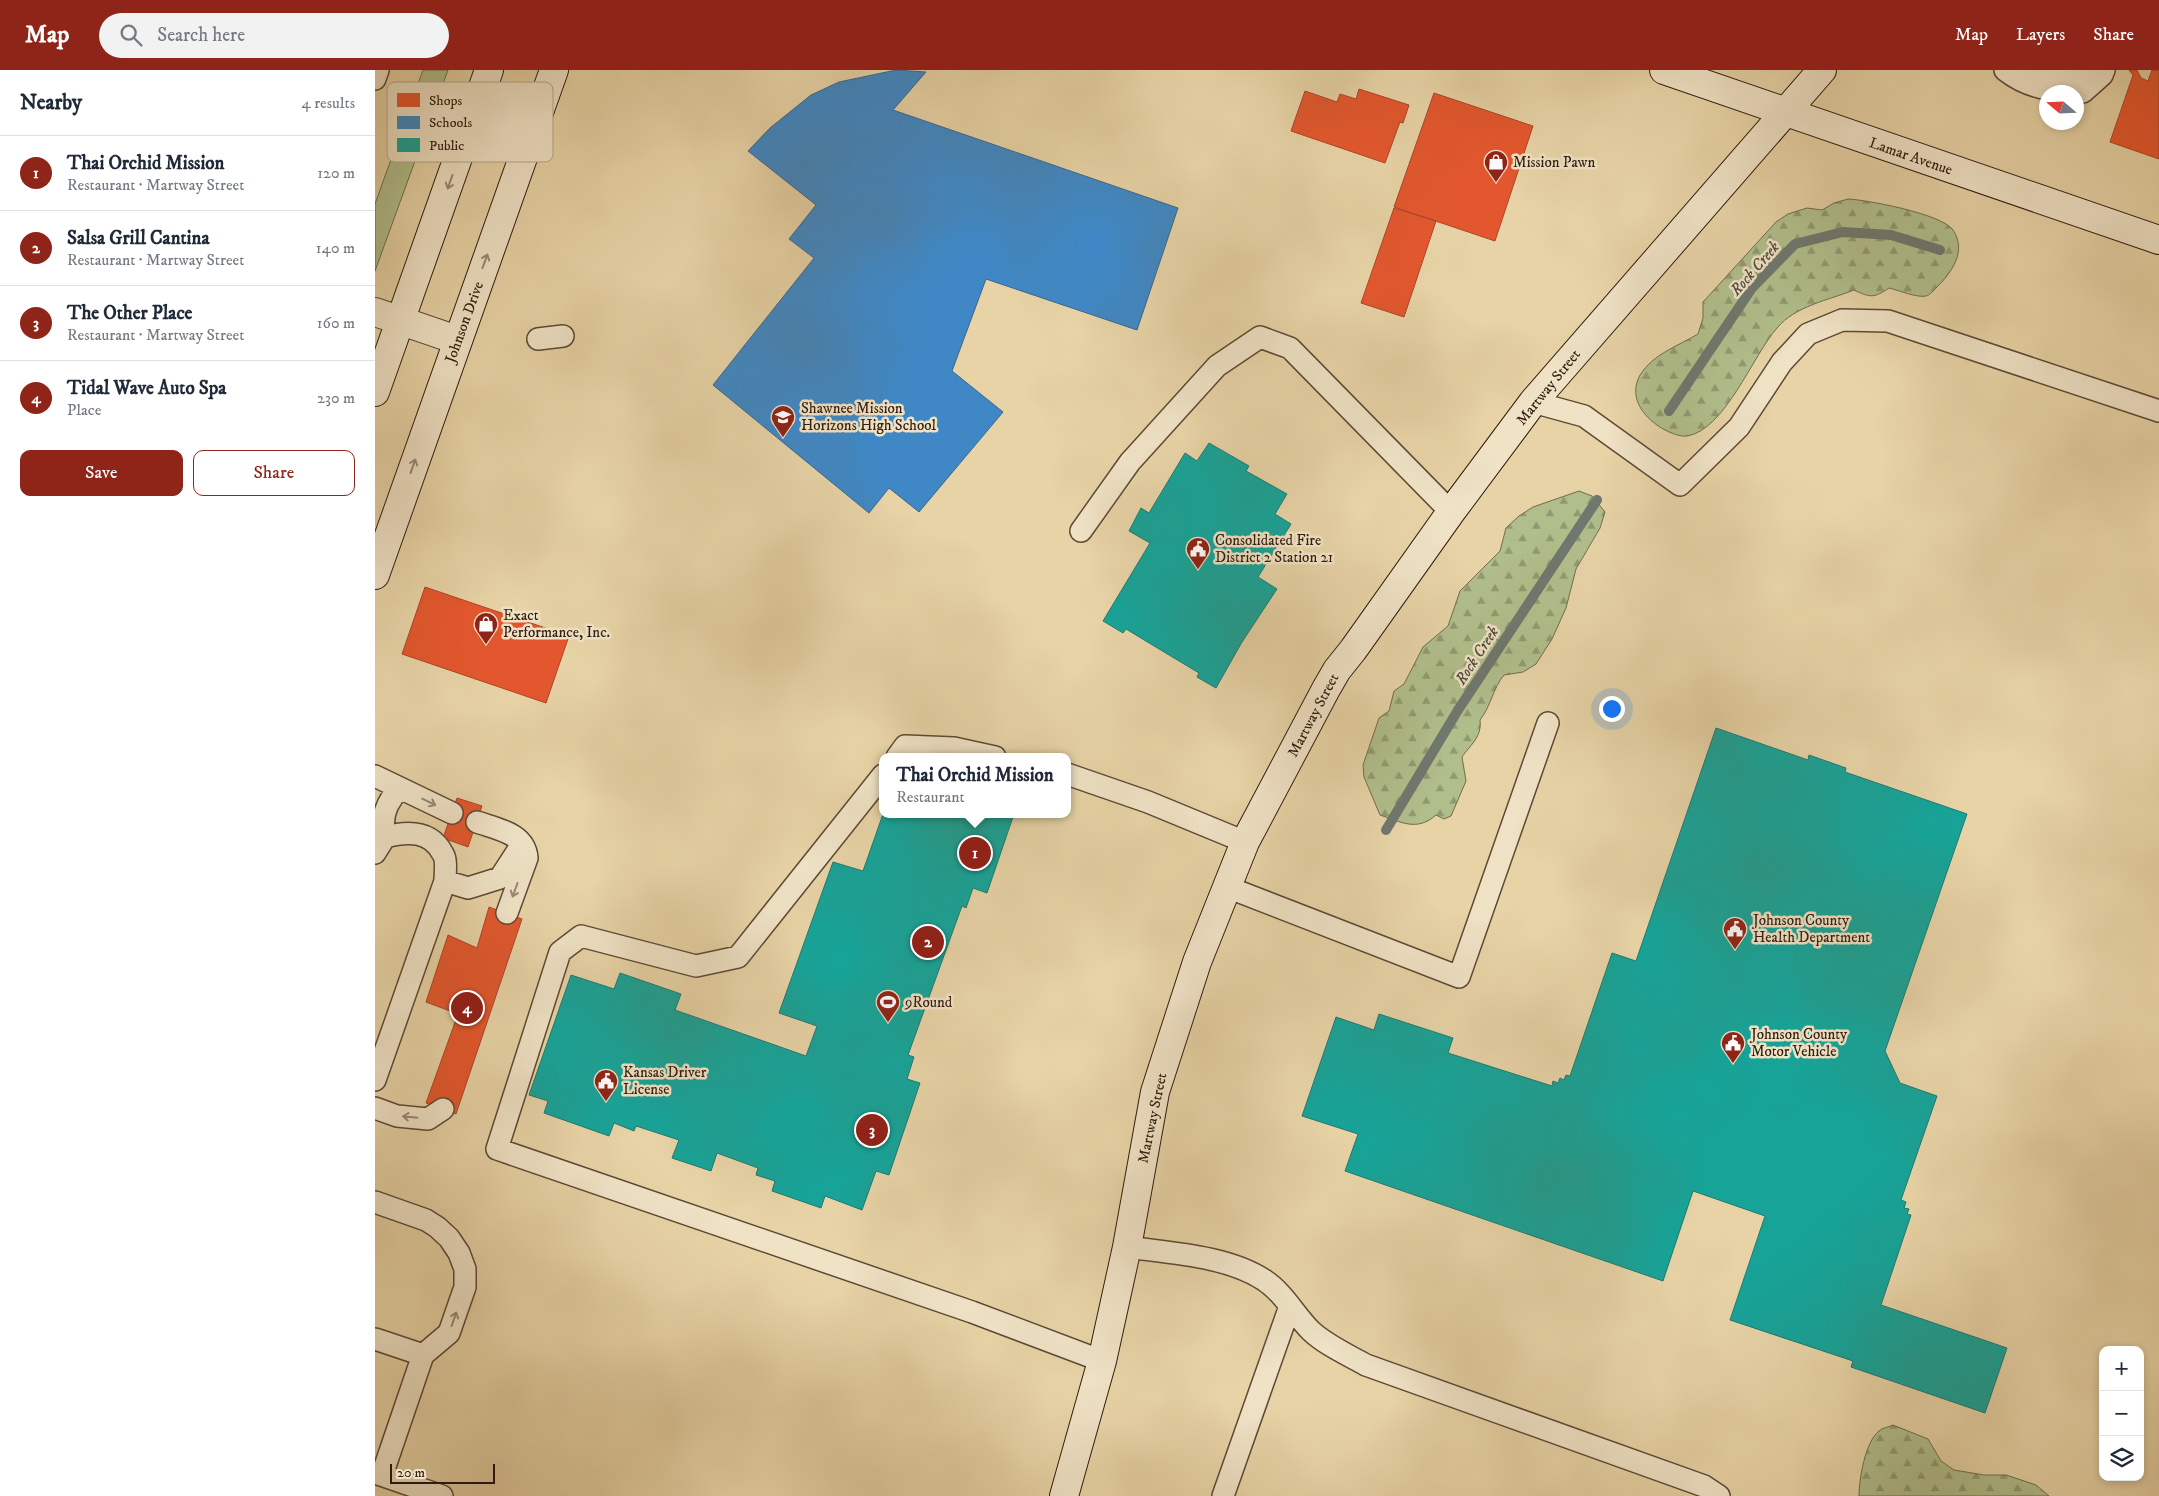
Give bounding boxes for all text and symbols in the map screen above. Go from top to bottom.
search box [99,13,449,58]
text: Map [25,20,69,50]
icon: search [117,21,145,49]
text: Search here [157,24,245,47]
text: Map [1955,24,1988,46]
text: Layers [2016,24,2065,46]
text: Share [2093,24,2134,46]
legend [387,82,553,162]
north arrow [2039,85,2084,130]
text: Nearby [20,90,82,116]
text: Shops [429,92,462,110]
text: 4 results [302,93,355,113]
text: Schools [429,114,472,132]
street label: Lamar Avenue [1867,133,1955,180]
text: Public [429,137,464,155]
shop icon: Mission Pawn [1483,149,1509,183]
text: Thai Orchid Mission [67,152,225,175]
place label: Mission Pawn [1513,153,1595,172]
text: 1 [33,163,39,183]
text: 120 m [317,163,355,183]
one-way arrow [445,174,454,189]
text: Restaurant · Martway Street [67,175,244,195]
text: Salsa Grill Cantina [67,227,209,250]
water label: Rock Creek [1725,237,1784,301]
text: 2 [32,238,40,258]
text: 140 m [316,238,355,258]
text: Restaurant · Martway Street [67,250,244,270]
one-way arrow [481,254,490,269]
street label: Johnson Drive [440,279,488,367]
text: The Other Place [67,302,192,325]
text: 3 [33,313,39,333]
text: 160 m [317,313,355,333]
text: Restaurant · Martway Street [67,325,244,345]
street label: Martway Street [1512,345,1585,429]
text: Tidal Wave Auto Spa [67,377,226,400]
text: 4 [31,388,41,408]
text: 230 m [317,388,355,408]
place label: Shawnee Mission Horizons High School [801,399,936,435]
text: Place [67,400,101,420]
school or university icon: Shawnee Mission Horizons High School [770,404,796,438]
button: Save [20,450,183,496]
button: Share [193,450,355,496]
one-way arrow [409,459,418,475]
place label: Consolidated Fire District 2 Station 21 [1215,531,1333,567]
public building icon: Consolidated Fire District 2 Station 21 [1185,536,1211,570]
place label: Exact Performance, Inc. [503,606,610,642]
shop icon: Exact Performance, Inc. [473,611,499,645]
water label: Rock Creek [1450,622,1503,689]
street label: Martway Street [1283,670,1344,760]
your location [1599,696,1625,722]
popup [879,753,1071,818]
text: Thai Orchid Mission [896,764,1054,787]
text: Restaurant [896,787,965,807]
one-way arrow [421,798,436,807]
pin: 1 [959,834,991,872]
one-way arrow [510,882,519,897]
place label: Johnson County Health Department [1751,911,1870,947]
public building icon: Johnson County Health Department [1722,916,1748,950]
pin: 2 [912,923,944,961]
pin: 4 [451,989,483,1027]
sports icon: 9Round [875,989,901,1023]
place label: 9Round [904,993,953,1012]
place label: Johnson County Motor Vehicle [1749,1025,1848,1061]
public building icon: Johnson County Motor Vehicle [1720,1030,1746,1064]
place label: Kansas Driver License [623,1063,707,1099]
public building icon: Kansas Driver License [593,1068,619,1102]
street label: Martway Street [1134,1071,1171,1165]
pin: 3 [856,1111,888,1149]
one-way arrow [402,1112,418,1122]
one-way arrow [449,1312,459,1328]
map controls [2099,1346,2144,1481]
button: + [2099,1346,2144,1391]
button: − [2099,1391,2144,1436]
button: layers [2099,1436,2144,1481]
scale bar [390,1461,495,1484]
text: 20 m [397,1464,425,1482]

